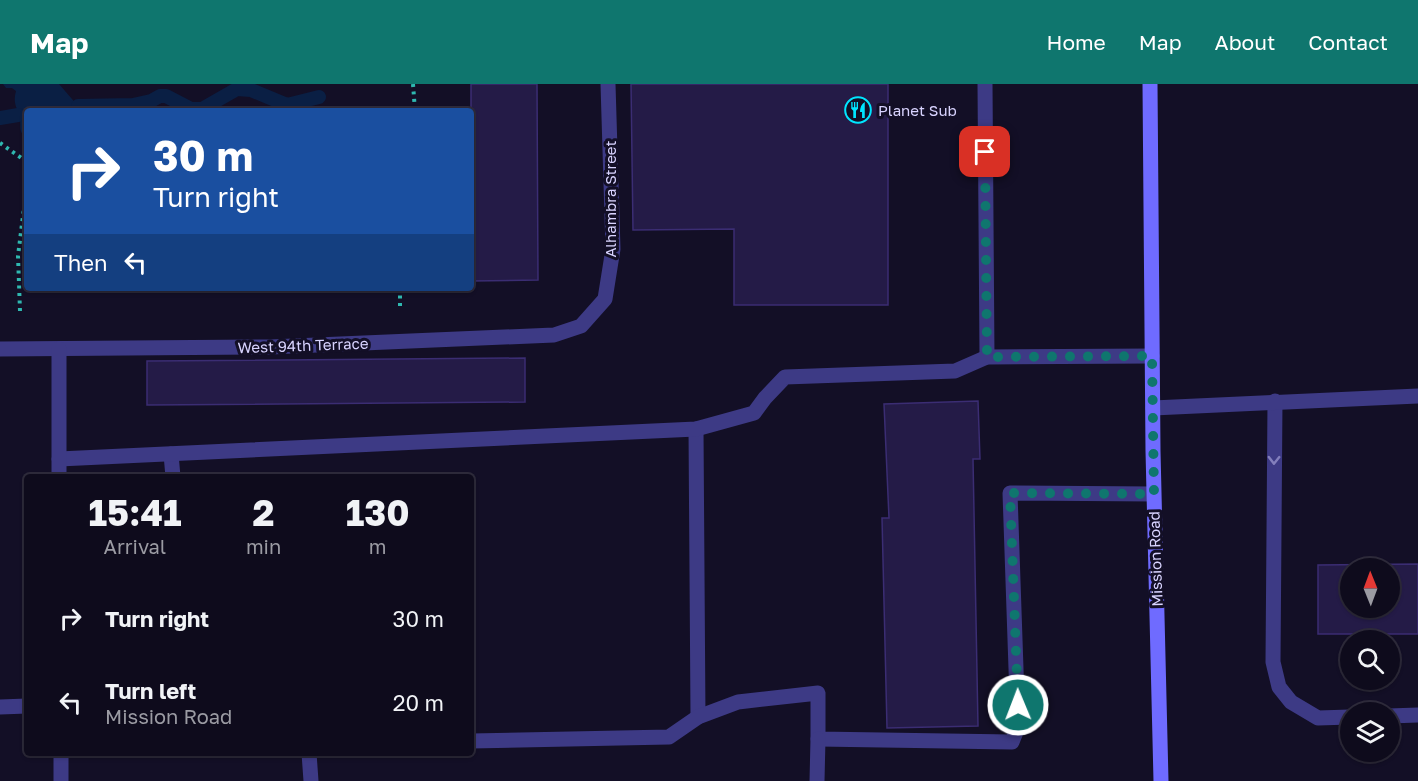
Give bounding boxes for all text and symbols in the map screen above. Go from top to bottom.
text: Map [30,26,88,59]
text: Home [1046,29,1106,55]
text: Map [1139,29,1182,55]
text: About [1215,29,1275,55]
text: Contact [1308,29,1388,55]
restaurant icon: Planet Sub [843,95,873,125]
place label: Planet Sub [878,101,957,119]
pin [959,126,1010,177]
text: 30 m [153,130,253,180]
icon: right [54,132,132,210]
icon: arrive [968,135,1001,168]
street label: Alhambra Street [601,140,619,258]
text: Turn right [153,181,279,213]
icon: left [119,246,152,279]
text: Then [54,249,107,276]
street label: West 94th Terrace [237,334,369,356]
one-way arrow [1268,455,1280,464]
text: 15:41 [88,491,181,534]
text: 2 [253,491,275,534]
text: 130 [346,491,410,534]
street label: Mission Road [1144,511,1166,607]
text: Arrival [104,534,166,558]
text: min [246,534,281,558]
text: m [369,534,386,558]
north arrow [1340,558,1400,618]
map controls [1340,558,1400,762]
icon: right [54,602,87,635]
text: Turn right [105,605,209,632]
text: 30 m [393,605,444,632]
button: search [1340,630,1400,690]
position arrow [986,673,1050,737]
text: Turn left [105,677,196,704]
icon: left [54,686,87,719]
text: 20 m [393,689,444,716]
button: layers [1340,702,1400,762]
text: Mission Road [105,704,232,728]

